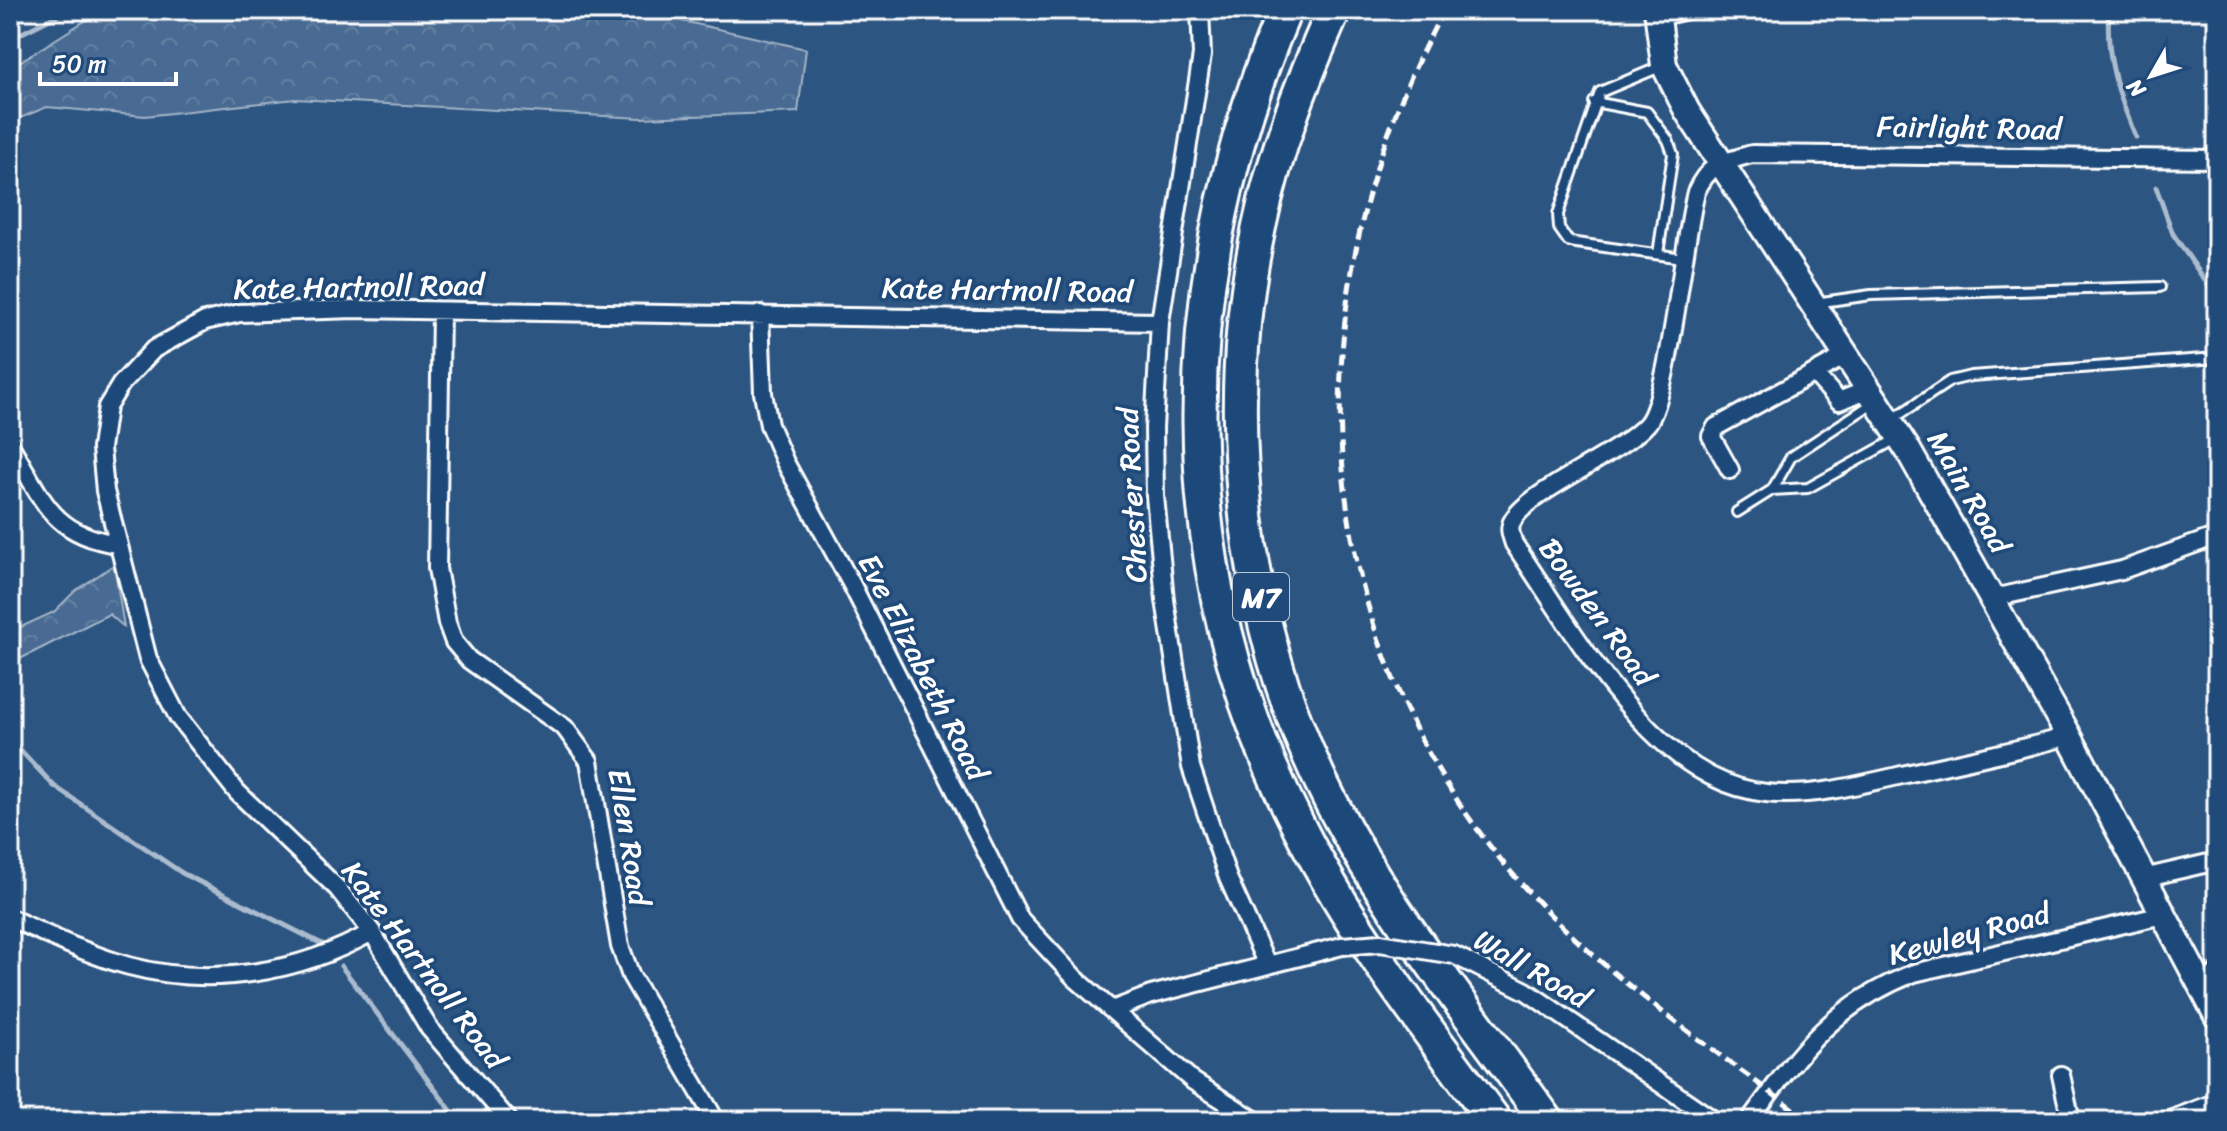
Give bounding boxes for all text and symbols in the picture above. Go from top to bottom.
scale bar [40,36,176,86]
north arrow [2111,36,2191,116]
text: 50 m [52,43,107,85]
text: N [2115,69,2156,107]
street label: Fairlight Road [1876,99,2064,157]
street label: Kate Hartnoll Road [233,258,487,316]
street label: Kate Hartnoll Road [881,261,1135,319]
street label: Chester Road [1100,404,1164,584]
street label: Main Road [1912,420,2027,566]
street label: Bowden Road [1524,526,1671,700]
street label: Eve Elizabeth Road [842,544,1005,792]
road number: M7 [1233,573,1289,621]
street label: Ellen Road [592,765,667,911]
street label: Kate Hartnoll Road [327,849,522,1083]
street label: Kewley Road [1882,886,2058,981]
street label: Wall Road [1463,914,1603,1025]

